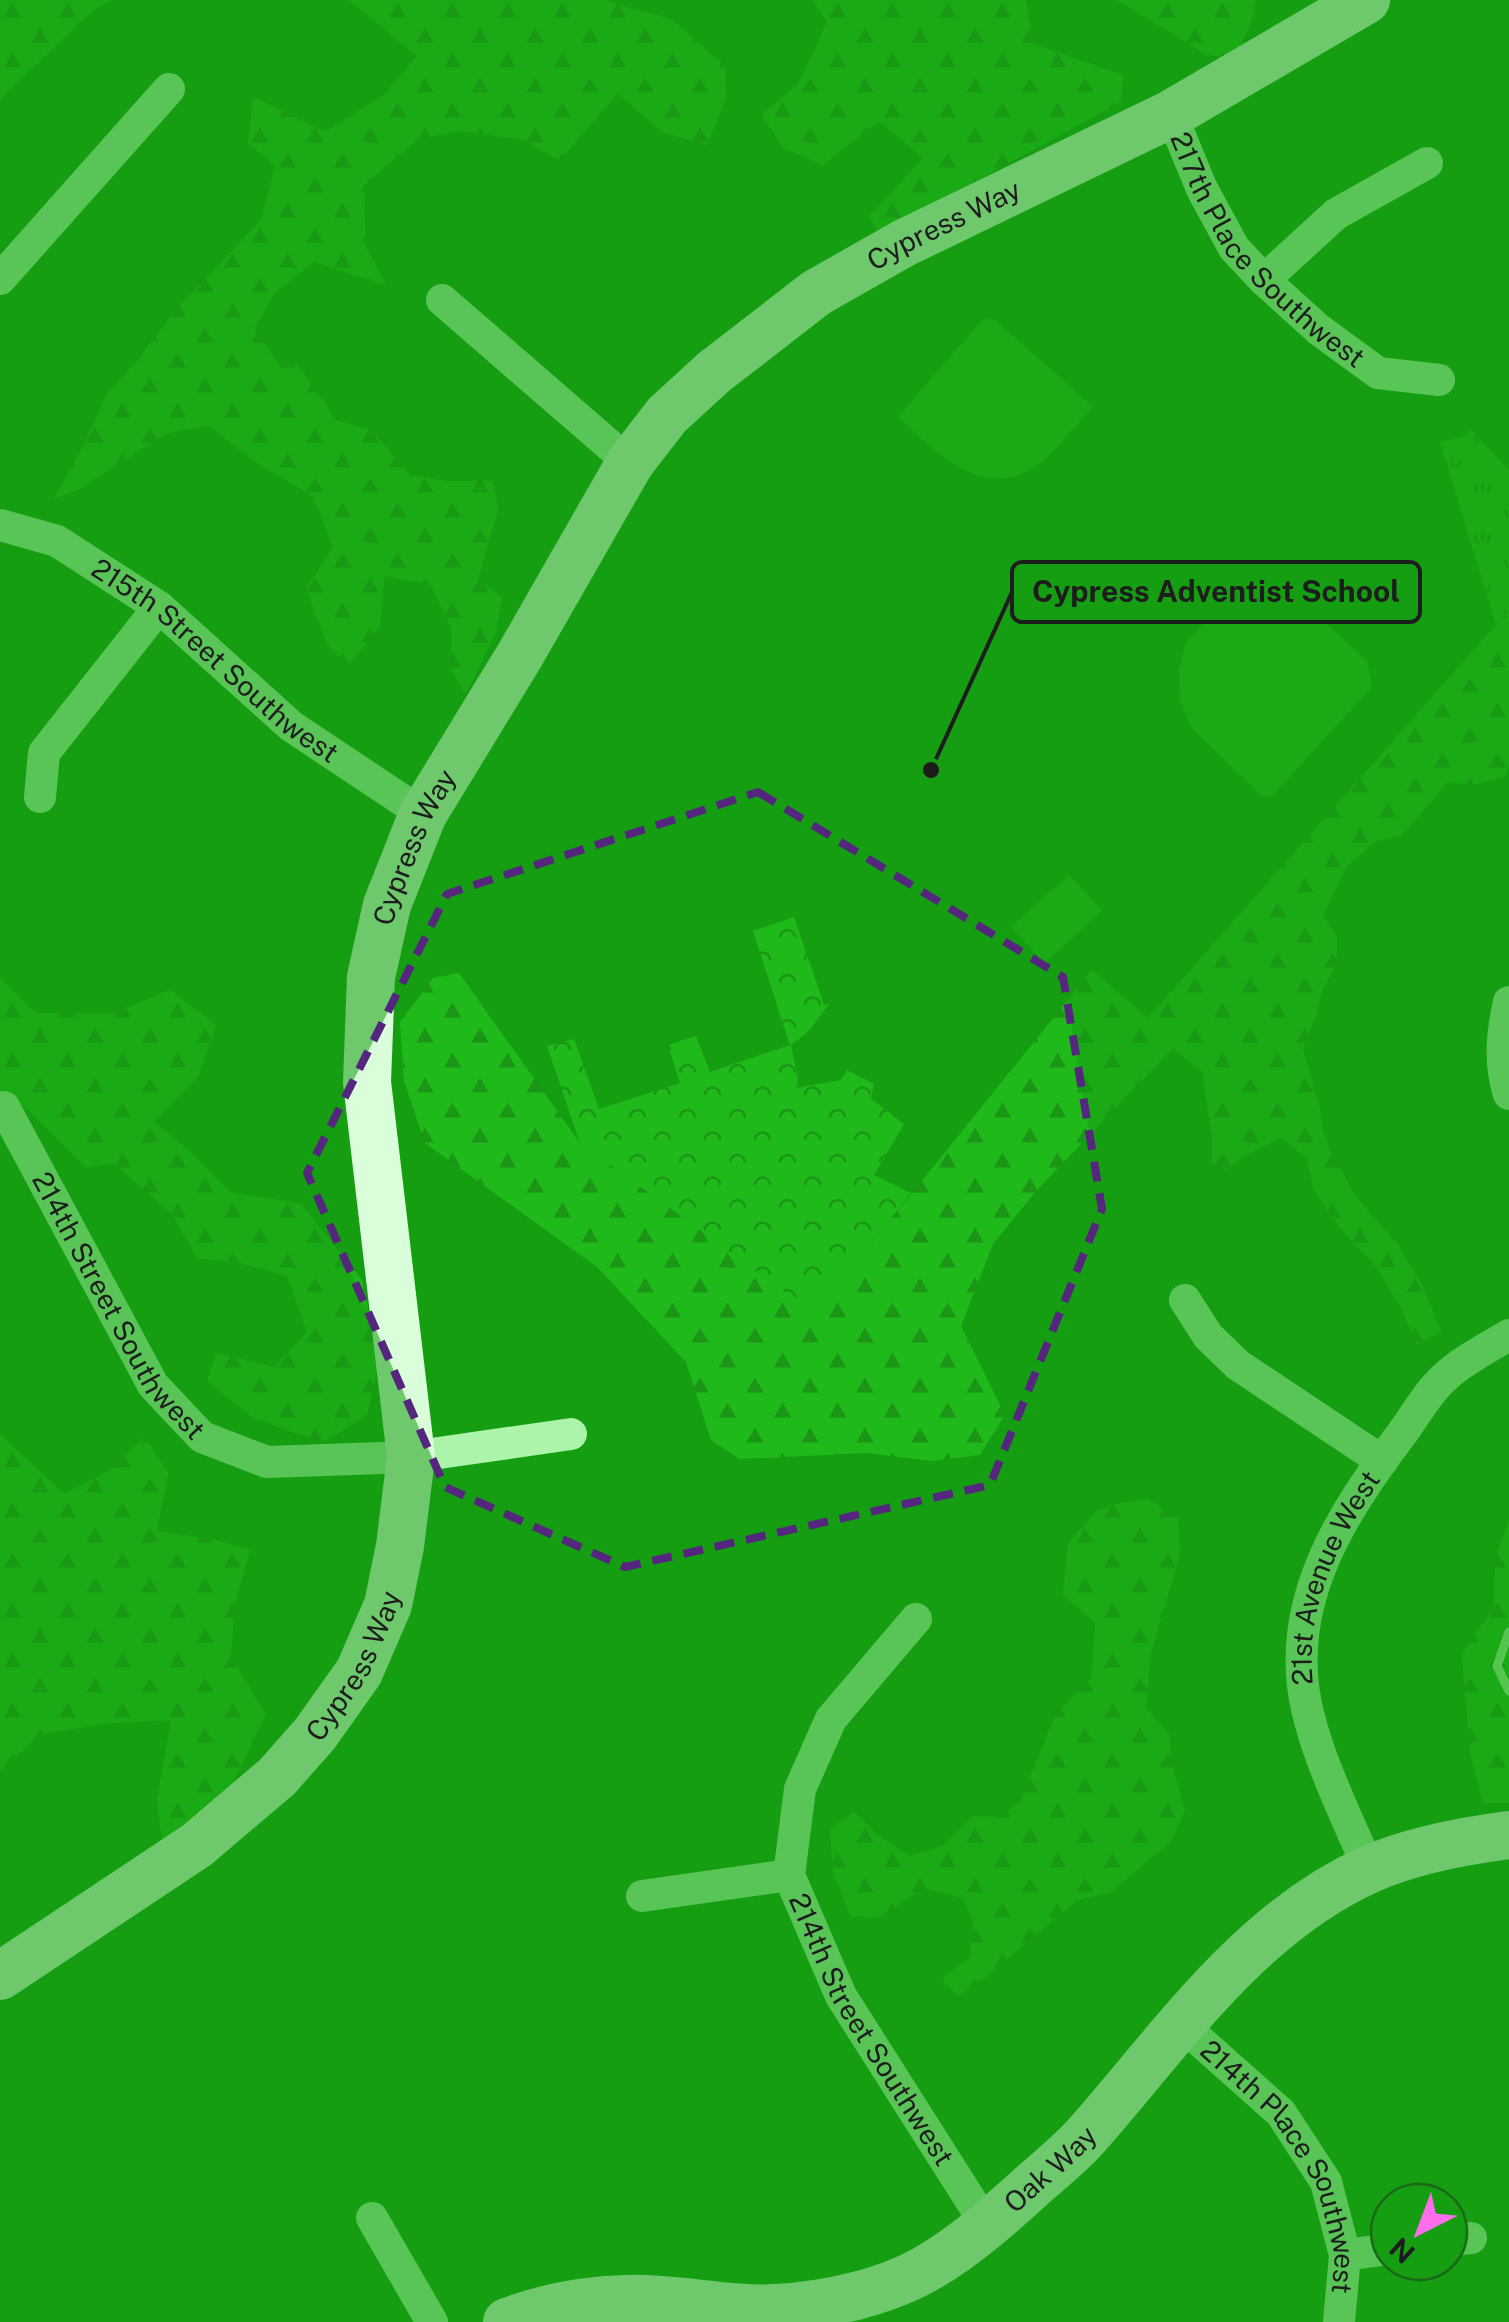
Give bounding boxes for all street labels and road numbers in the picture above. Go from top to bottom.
street label: 217th Place Southwest [1164,127,1371,374]
street label: Cypress Way [861,172,1026,277]
street label: 215th Street Southwest [86,551,345,769]
street label: Cypress Way [366,763,462,928]
street label: 214th Street Southwest [26,1166,212,1446]
street label: 21st Avenue West [1284,1464,1386,1686]
street label: Cypress Way [298,1588,406,1747]
street label: 214th Street Southwest [783,1888,961,2171]
street label: 214th Place Southwest [1194,2033,1362,2295]
street label: Oak Way [997,2119,1103,2219]

